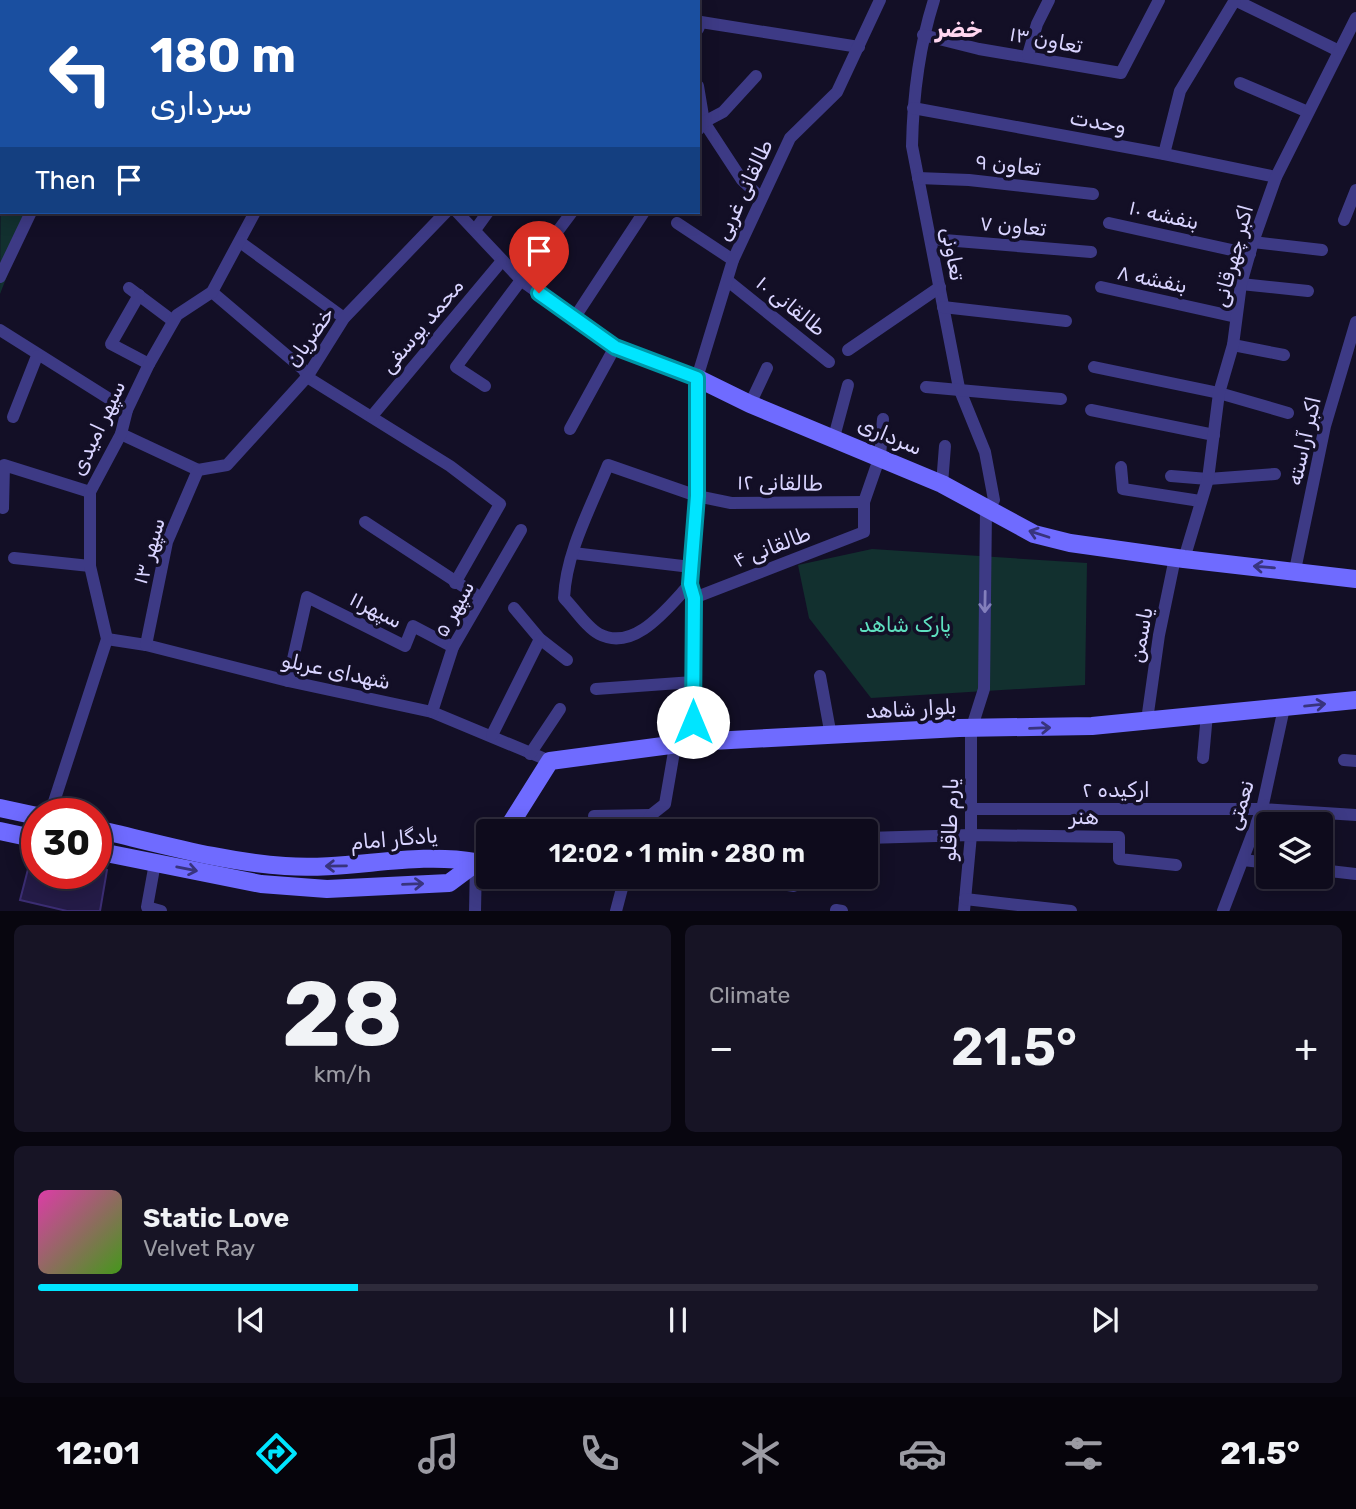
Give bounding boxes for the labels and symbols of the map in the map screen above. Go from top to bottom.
district label: خضر [933,15,983,43]
street label: تعاون ۱۳ [1007,21,1085,59]
street label: وحدت [1068,104,1128,140]
street label: طالقانی غربی [709,135,778,244]
street label: تعاون ۹ [974,149,1043,181]
street label: بنفشه ۱۰ [1127,194,1202,235]
street label: اکبر چهرقانی [1207,202,1259,310]
street label: تعاون ۷ [978,210,1048,242]
pin [509,221,569,293]
street label: تعاونی [936,225,971,283]
street label: بنفشه ۸ [1115,259,1190,298]
street label: طالقانی ۱۰ [751,270,831,341]
street label: محمد یوسفی [375,273,468,378]
street label: خضریان [280,302,339,372]
street label: سپهر امیدی [65,376,132,480]
street label: اکبر آراسته [1281,394,1326,488]
street label: سرداری [854,411,926,460]
street label: طالقانی ۱۲ [737,469,823,496]
street label: سپهر ۱۳ [127,515,172,588]
street label: طالقانی ۴ [729,520,814,573]
one-way arrow [1029,527,1051,540]
one-way arrow [1253,560,1276,573]
street label: سپهر ۵ [428,576,481,643]
street label: سپهر۱۱ [345,586,407,635]
one-way arrow [978,590,992,613]
street label: یاسمن [1123,605,1158,665]
park label: پارک شاهد [859,612,951,639]
street label: شهدای عربلو [279,647,393,694]
position arrow [656,685,730,759]
street label: بلوار شاهد [865,694,957,723]
one-way arrow [1303,698,1326,711]
one-way arrow [1028,721,1051,735]
street label: ارکیده ۲ [1082,777,1150,802]
street label: نعمتی [1220,777,1259,833]
street label: یارم طاقلو [936,778,964,862]
speed limit sign: 30 [21,798,112,889]
street label: هنر [1067,804,1099,829]
street label: یادگار امام [349,822,439,856]
one-way arrow [324,860,347,873]
one-way arrow [175,863,198,876]
one-way arrow [401,877,424,890]

